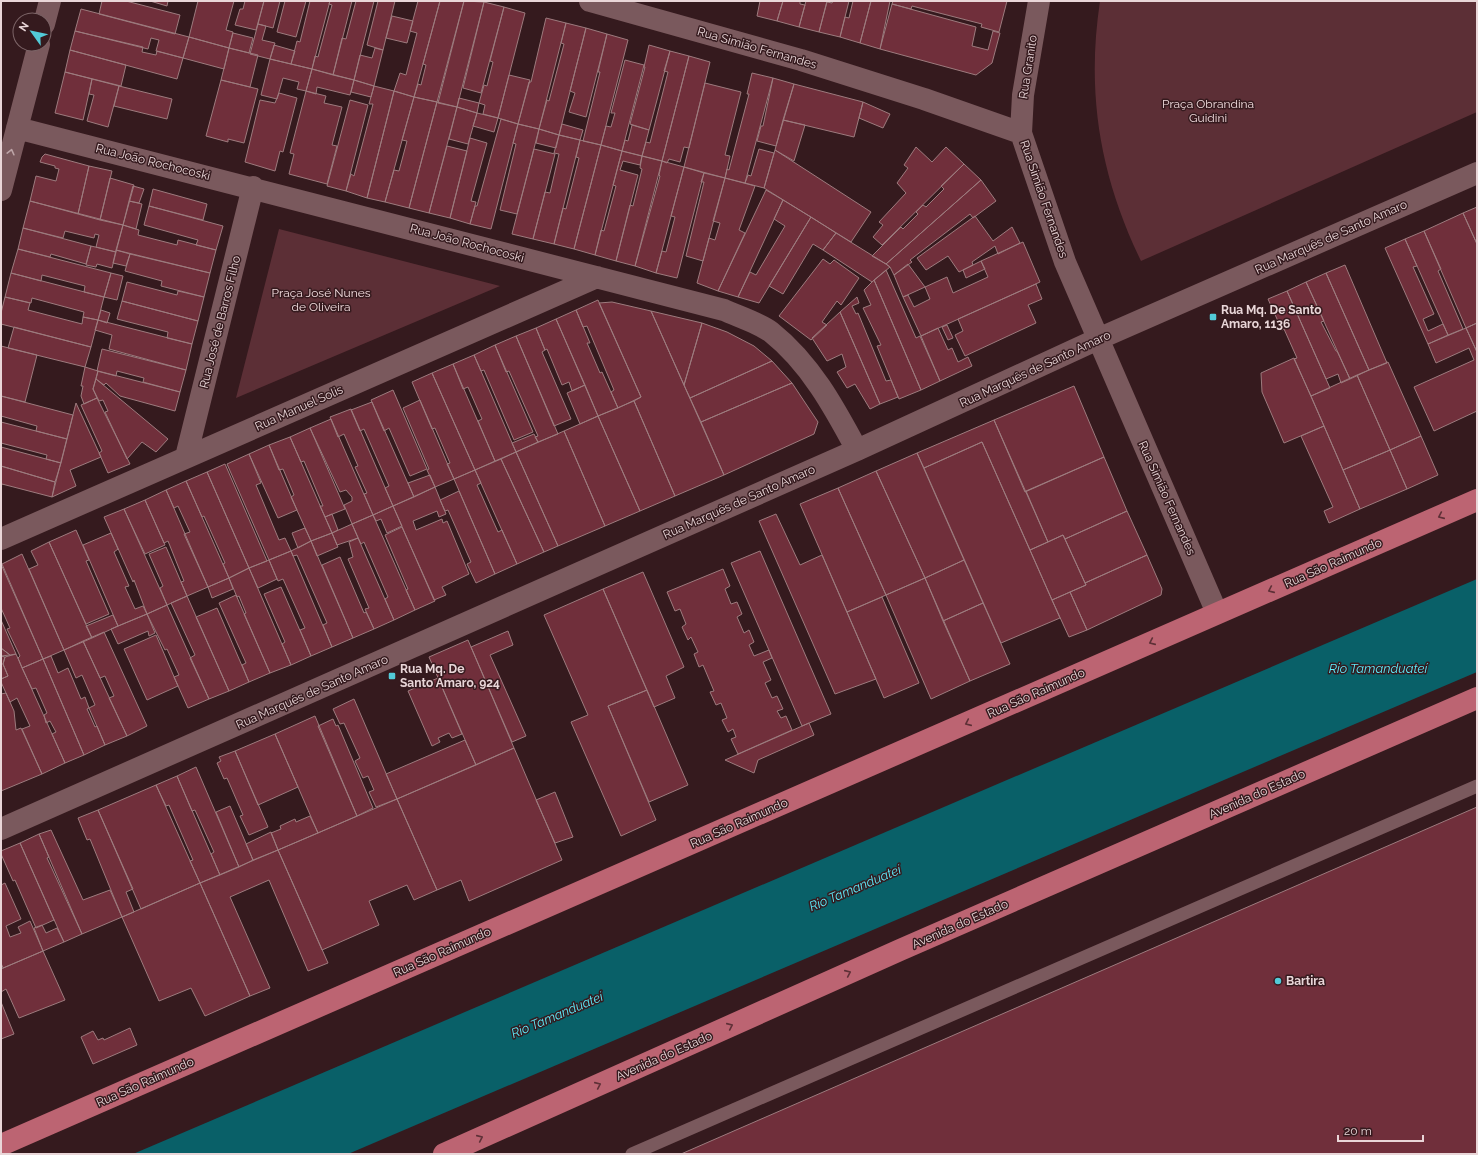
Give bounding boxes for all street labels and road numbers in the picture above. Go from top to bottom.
street label: Rua Simião Fernandes [696,24,818,72]
street label: Rua Granito [1016,34,1040,100]
street label: Rua Simião Fernandes [1017,138,1071,260]
street label: Rua João Rochocoski [94,141,212,183]
street label: Rua Marquês de Santo Amaro [1253,197,1409,277]
street label: Rua João Rochocoski [408,221,526,265]
street label: Rua José de Barros Filho [197,254,243,390]
street label: Rua Marquês de Santo Amaro [957,328,1113,410]
street label: Rua Manuel Solis [253,382,345,434]
street label: Rua Simião Fernandes [1135,439,1199,557]
street label: Rua Marquês de Santo Amaro [661,462,817,542]
street label: Rua São Raimundo [1282,535,1384,591]
street label: Rua Marquês de Santo Amaro [234,652,390,732]
street label: Rua São Raimundo [985,665,1087,721]
street label: Avenida do Estado [1207,767,1307,821]
street label: Rua São Raimundo [688,795,790,851]
street label: Avenida do Estado [910,897,1010,951]
street label: Rua São Raimundo [391,924,493,980]
street label: Avenida do Estado [614,1029,714,1083]
street label: Rua São Raimundo [94,1054,196,1110]

